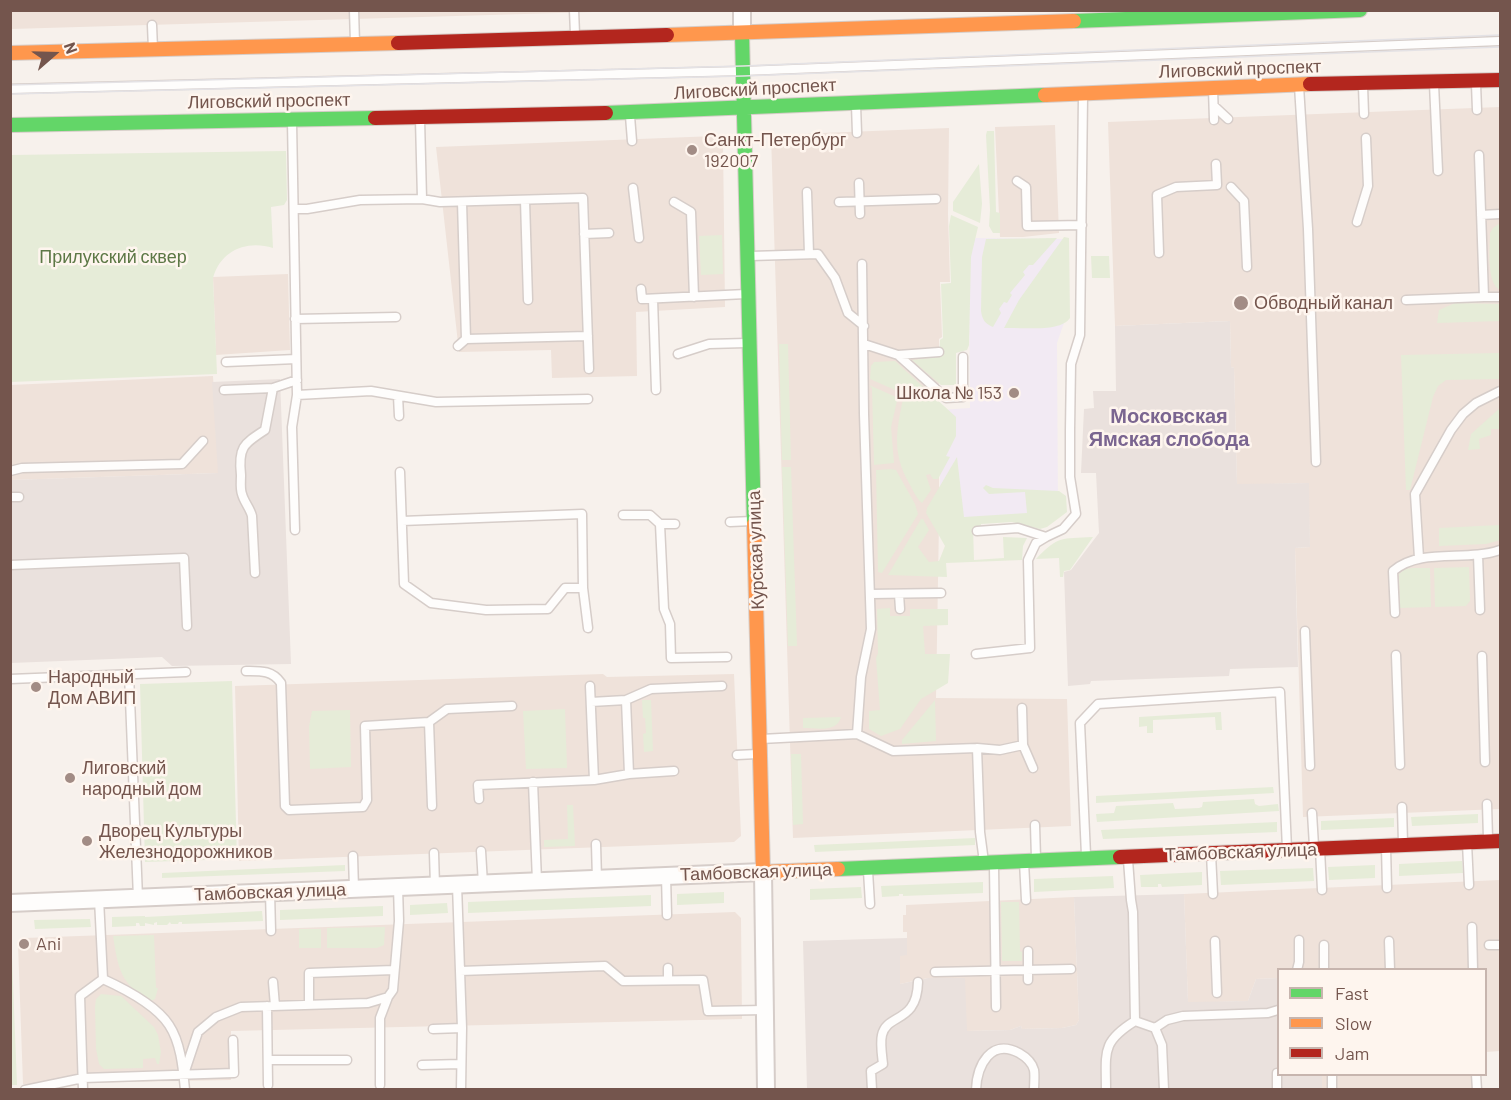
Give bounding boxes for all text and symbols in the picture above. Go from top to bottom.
north arrow [24,24,84,84]
text: N [61,39,82,56]
street label: Лиговский проспект [1158,55,1322,83]
street label: Лиговский проспект [673,74,837,104]
street label: Лиговский проспект [187,89,351,113]
place label: Санкт-Петербург 192007 [704,129,846,172]
marker: Санкт-Петербург 192007 [685,143,699,157]
park label: Прилукский сквер [39,246,187,268]
place label: Обводный канал [1254,292,1393,314]
marker: Обводный канал [1232,294,1250,312]
place label: Школа № 153 [896,382,1002,404]
marker: Школа № 153 [1007,386,1021,400]
district label: Московская Ямская слобода [1089,404,1249,451]
street label: Курская улица [743,490,769,610]
place label: Народный Дом АВИП [48,666,136,708]
marker: Народный Дом АВИП [29,680,43,694]
place label: Лиговский народный дом [82,757,202,800]
marker: Лиговский народный дом [63,771,77,785]
place label: Дворец Культуры Железнодорожников [99,820,273,862]
marker: Дворец Культуры Железнодорожников [80,834,94,848]
street label: Тамбовская улица [1165,839,1317,865]
street label: Тамбовская улица [680,859,832,885]
street label: Тамбовская улица [194,879,346,905]
place label: Ani [36,933,61,955]
marker: Ani [17,937,31,951]
legend [1277,968,1487,1076]
text: Fast [1335,982,1369,1004]
text: Slow [1335,1012,1372,1034]
text: Jam [1335,1042,1369,1064]

